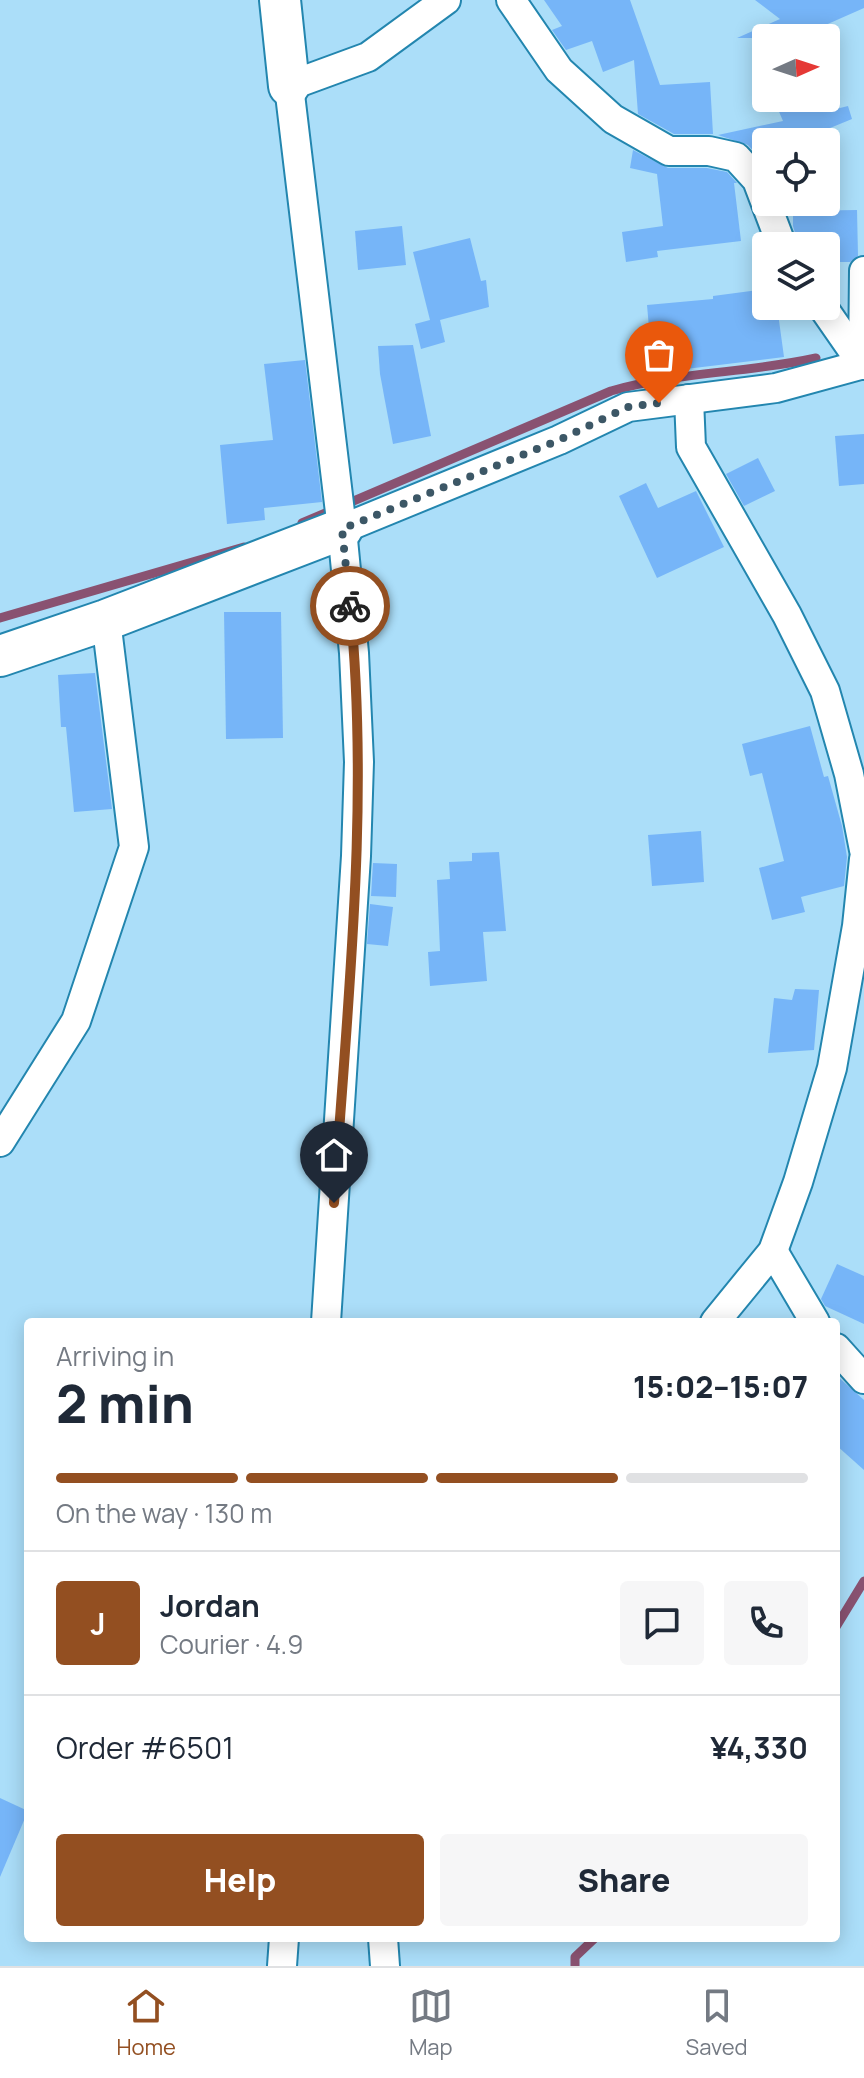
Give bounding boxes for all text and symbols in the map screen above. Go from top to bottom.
north arrow [752,24,840,112]
map controls [752,24,840,320]
button: locate [752,128,840,216]
button: layers [752,232,840,320]
pin [625,321,693,403]
icon: bag [637,333,681,377]
courier [310,566,390,646]
icon: bike [328,584,372,628]
pin [300,1121,368,1203]
icon: home [312,1133,356,1177]
text: Arriving in [56,1338,174,1374]
text: 15:02–15:07 [633,1366,808,1407]
text: 2 min [56,1368,194,1439]
text: On the way · 130 m [56,1495,272,1531]
button: chat [620,1581,704,1665]
button: phone [724,1581,808,1665]
text: Jordan [160,1585,260,1626]
text: J [90,1603,106,1644]
text: Courier · 4.9 [160,1626,303,1662]
text: Order #6501 [56,1727,234,1768]
text: ¥4,330 [710,1727,808,1768]
button: Help [56,1834,424,1926]
button: Share [440,1834,808,1926]
tab: Home [116,1984,176,2062]
tab: Map [409,1984,453,2062]
tab: Saved [686,1984,748,2062]

